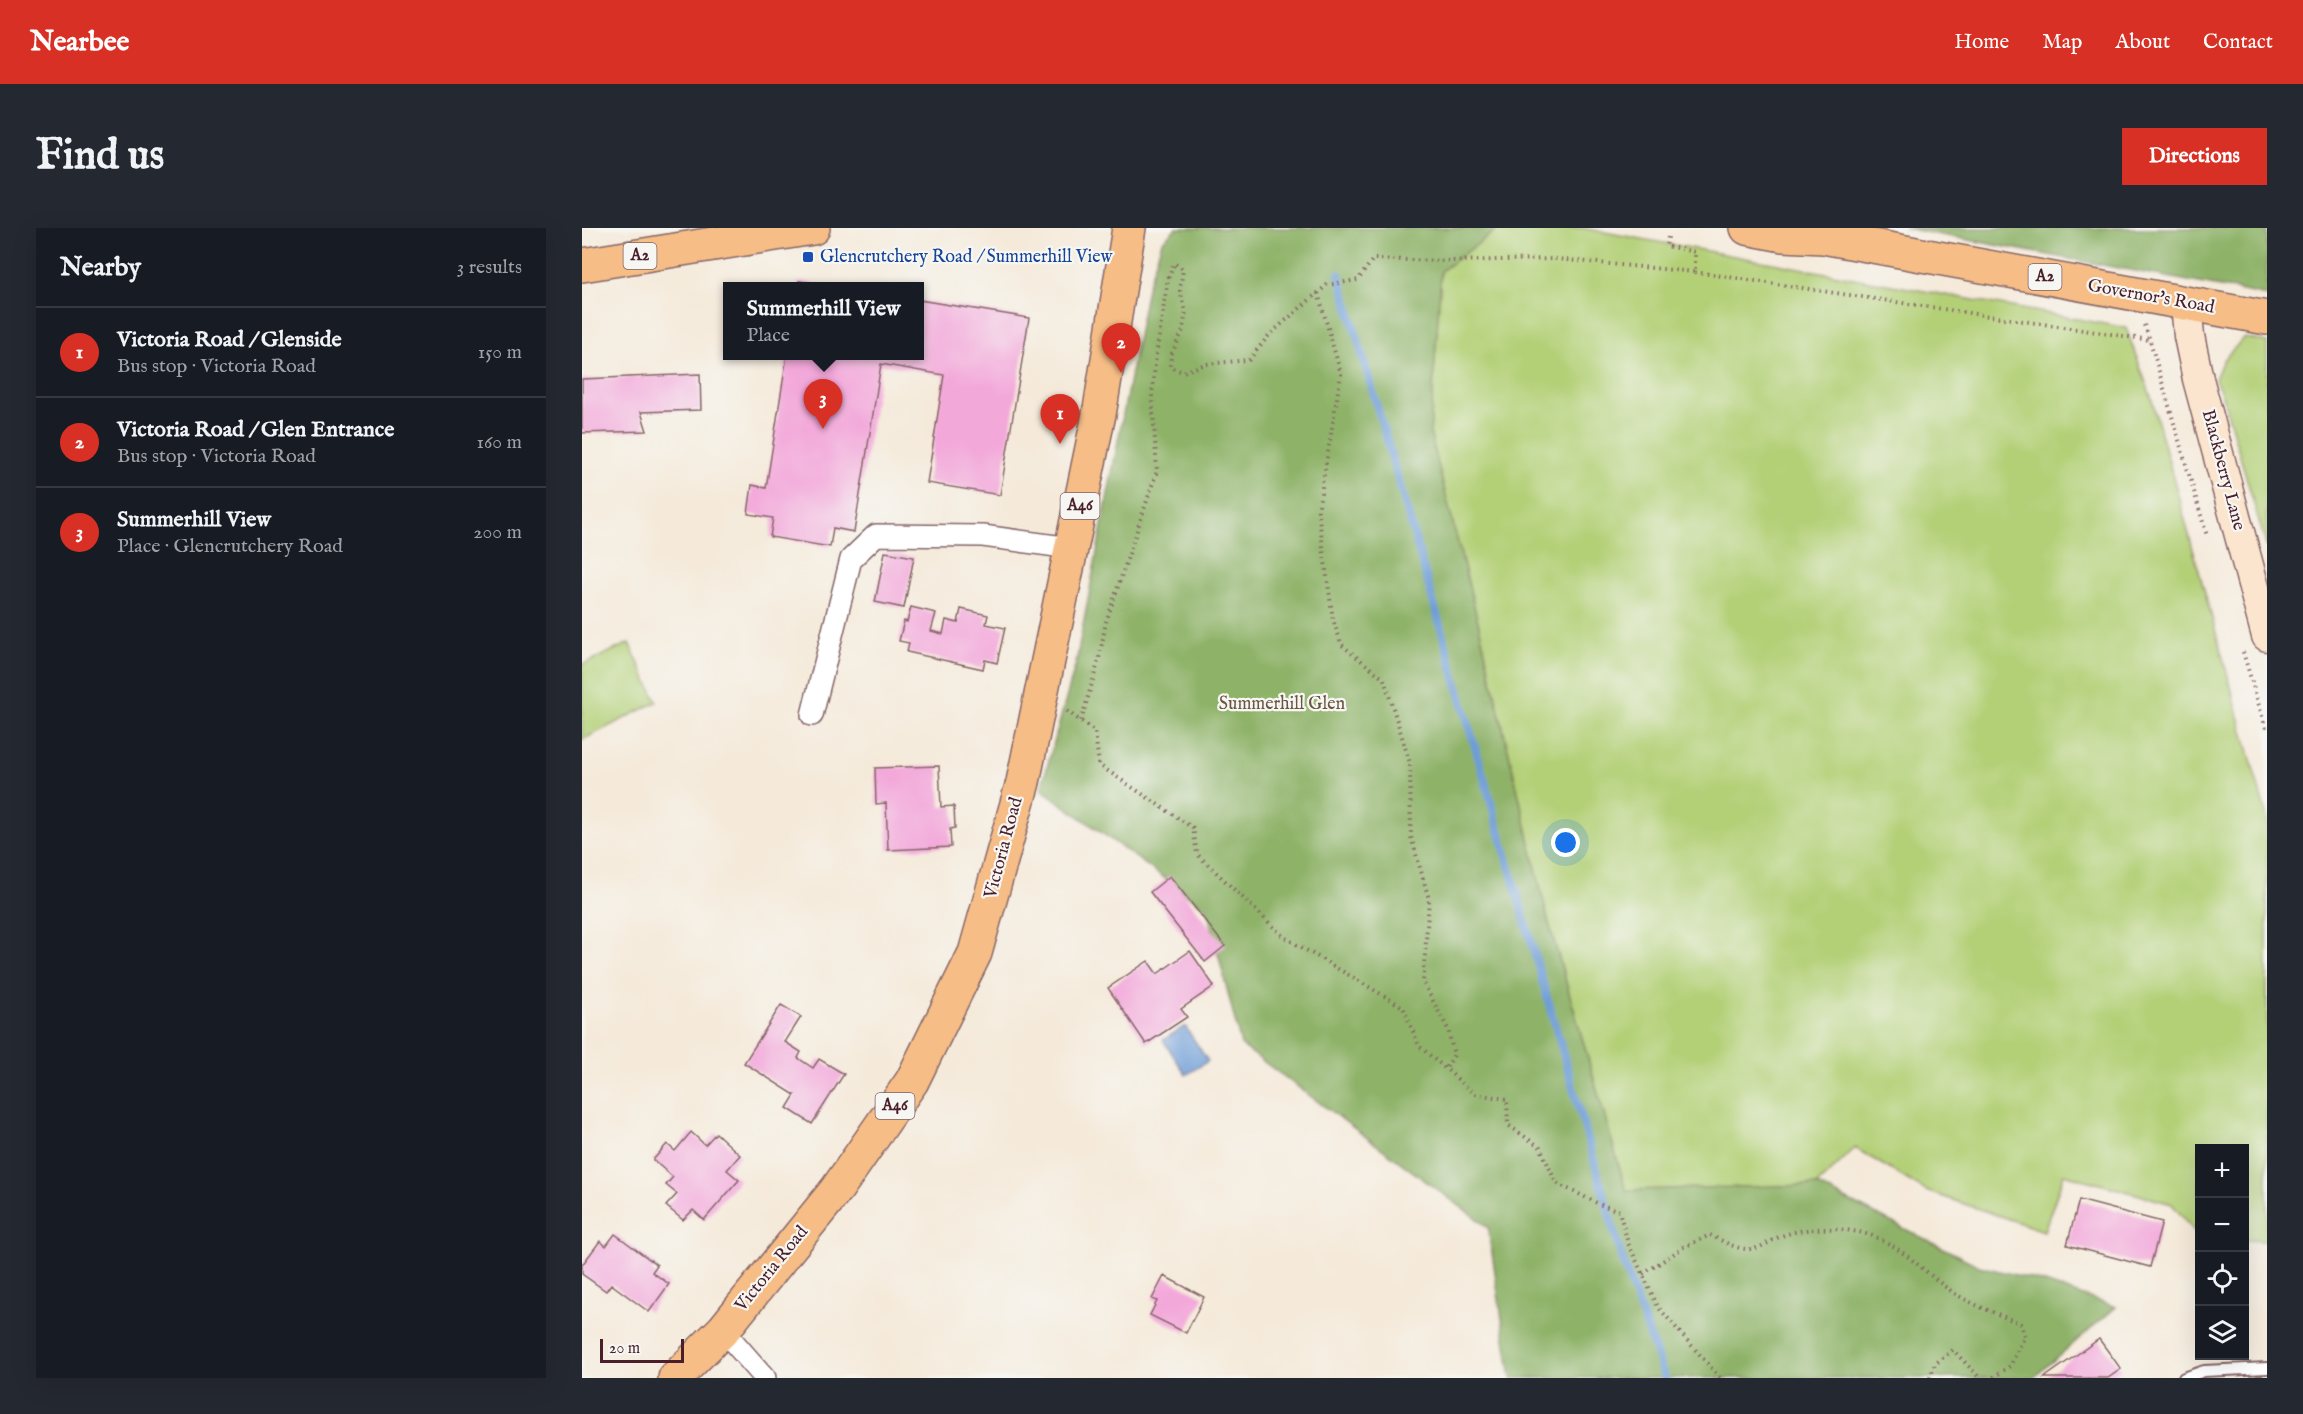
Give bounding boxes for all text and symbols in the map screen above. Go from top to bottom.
text: Nearbee [30,25,129,60]
text: Home [1954,29,2009,56]
text: Map [2042,29,2082,56]
text: About [2115,29,2170,56]
text: Contact [2203,29,2273,56]
button: Directions [2122,128,2267,185]
text: Find us [36,130,164,183]
road number: A2 [624,243,656,269]
place label: Glencrutchery Road / Summerhill View [820,246,1114,269]
marker: Glencrutchery Road / Summerhill View [801,250,815,264]
text: Nearby [60,251,141,284]
text: 3 results [457,255,522,280]
road number: A2 [2028,264,2062,290]
street label: Governor's Road [2086,275,2217,320]
popup [723,282,924,360]
text: Summerhill View [747,295,900,323]
text: Place [747,323,790,348]
pin: 2 [1102,324,1140,373]
text: Victoria Road / Glenside [117,326,342,354]
text: 1 [76,340,83,365]
text: 150 m [478,340,522,365]
text: Bus stop · Victoria Road [117,354,316,379]
pin: 3 [804,380,842,429]
pin: 1 [1040,394,1080,444]
street label: Blackberry Lane [2196,407,2250,533]
text: Victoria Road / Glen Entrance [117,416,394,444]
text: 2 [75,430,84,455]
text: 160 m [476,430,522,455]
text: Bus stop · Victoria Road [117,444,316,469]
road number: A46 [1060,493,1100,519]
text: Summerhill View [117,506,271,534]
text: 3 [76,520,83,545]
text: 200 m [473,520,522,545]
text: Place · Glencrutchery Road [117,534,343,559]
park label: Summerhill Glen [1219,693,1346,716]
street label: Victoria Road [979,794,1029,902]
your location [1551,828,1580,857]
road number: A46 [876,1093,914,1119]
map controls [2195,1144,2249,1360]
button: + [2195,1144,2249,1198]
button: − [2195,1198,2249,1252]
street label: Victoria Road [730,1221,814,1317]
button: locate [2195,1252,2249,1306]
button: layers [2195,1306,2249,1360]
scale bar [600,1336,684,1364]
text: 20 m [609,1339,640,1359]

